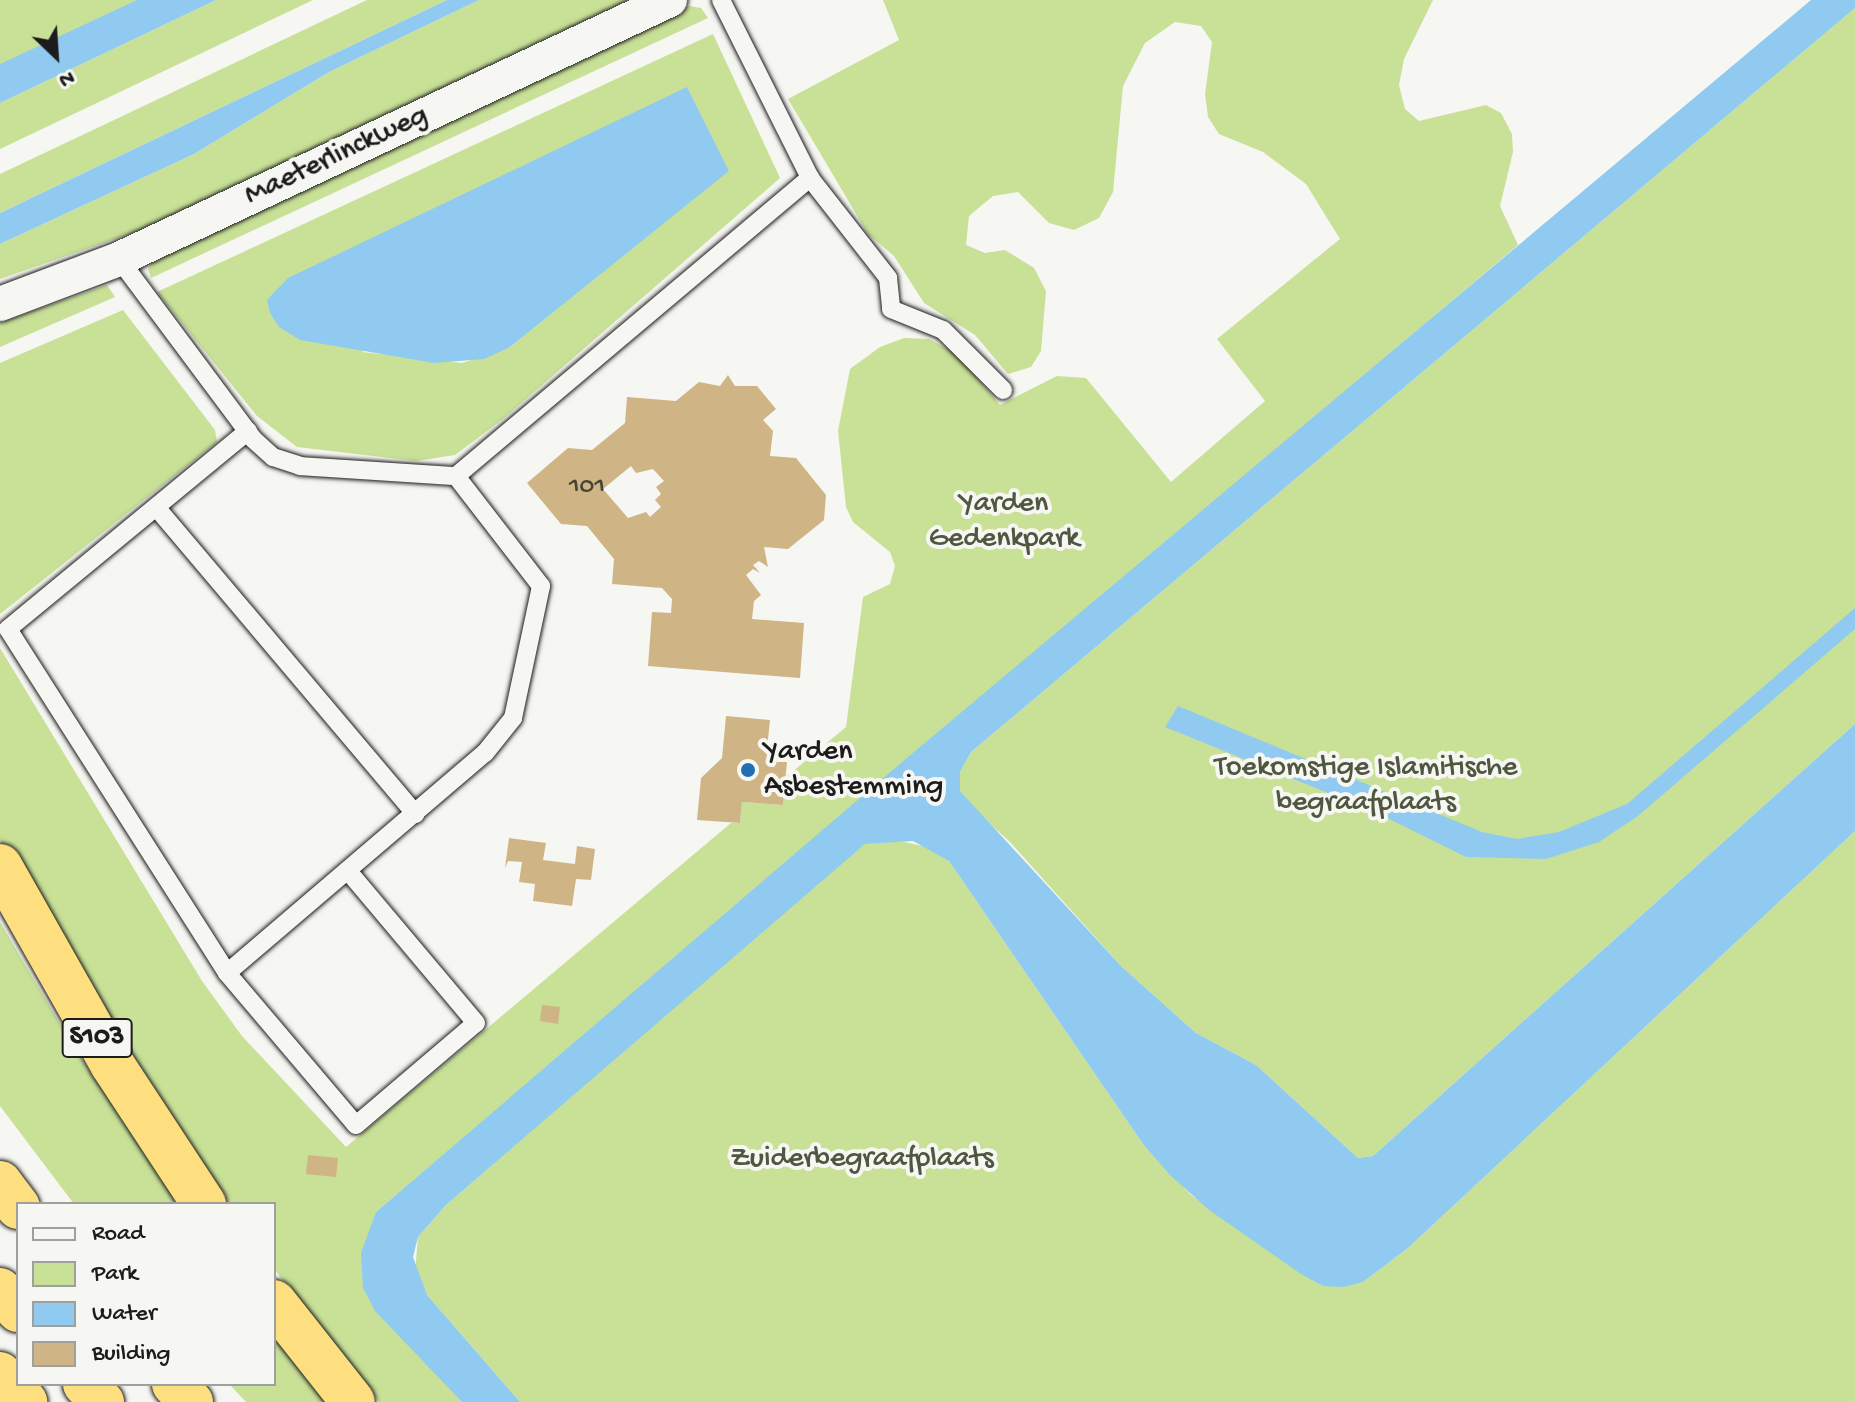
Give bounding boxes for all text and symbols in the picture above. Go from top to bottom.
north arrow [16,16,96,96]
text: N [54,63,78,93]
street label: Maeterlinckweg [240,99,434,215]
house number: 101 [569,472,605,504]
park label: Yarden Gedenkpark [929,487,1079,558]
place label: Yarden Asbestemming [764,735,943,806]
park label: Toekomstige Islamitische begraafplaats [1214,751,1518,822]
marker: Yarden Asbestemming [739,761,757,779]
road number: S103 [61,1014,133,1062]
park label: Zuiderbegraafplaats [730,1142,994,1178]
legend [16,1202,276,1386]
text: Road [92,1220,144,1249]
text: Park [92,1260,138,1289]
text: Water [92,1300,156,1329]
text: Building [92,1340,170,1369]

